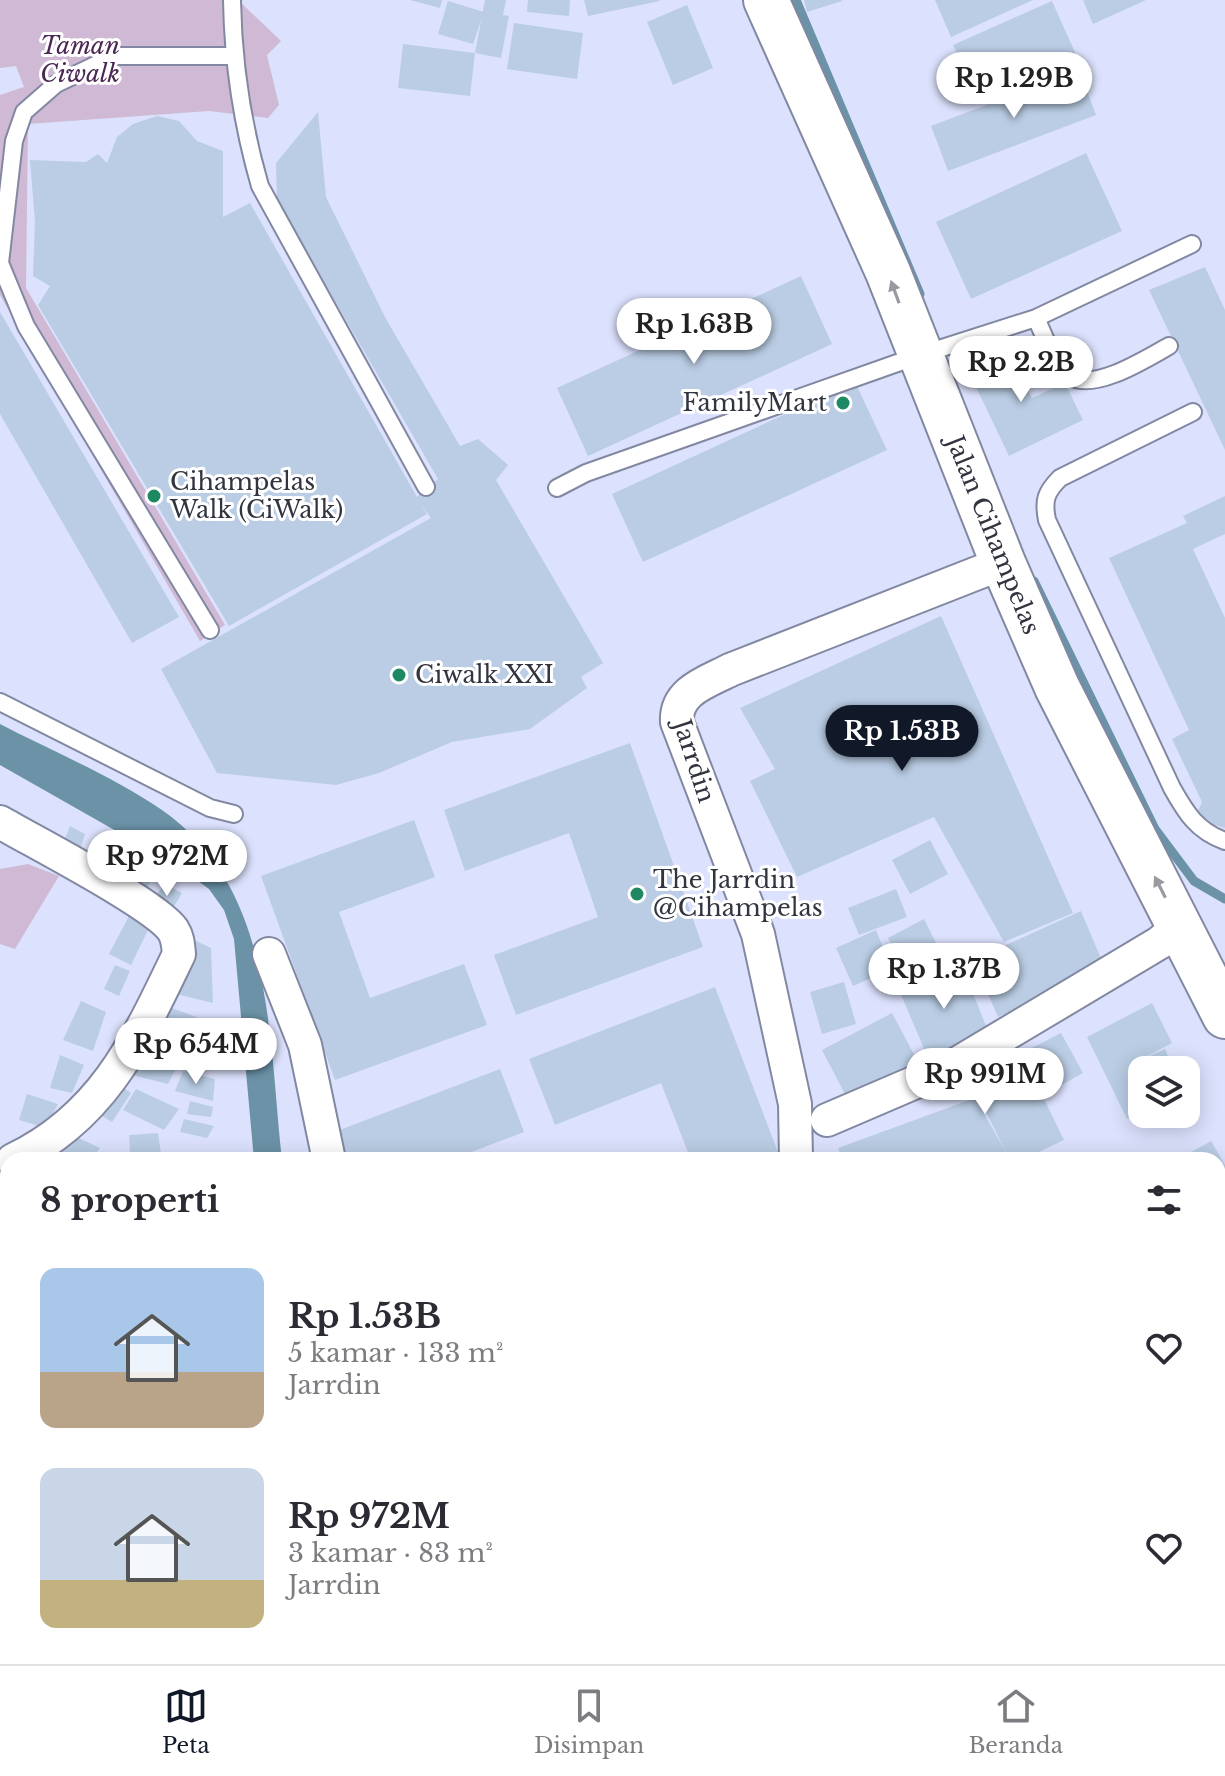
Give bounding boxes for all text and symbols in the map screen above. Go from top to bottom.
park label: Taman Ciwalk [40,31,120,88]
pin: Rp 1.29B [931,52,1097,120]
text: Rp 1.29B [954,62,1074,94]
one-way arrow [888,280,901,304]
pin: Rp 1.63B [611,298,777,366]
text: Rp 1.63B [635,308,753,340]
pin: Rp 2.2B [947,336,1095,404]
text: Rp 2.2B [967,346,1075,378]
place label: FamilyMart [682,388,827,417]
marker: FamilyMart [834,394,852,412]
street label: Jalan Cihampelas [939,429,1047,638]
place label: Cihampelas Walk (CiWalk) [169,467,343,524]
marker: Cihampelas Walk (CiWalk) [145,487,163,505]
place label: Ciwalk XXI [415,660,554,689]
marker: Ciwalk XXI [390,666,408,684]
pin: Rp 1.53B [819,705,985,773]
street label: Jarrdin [667,713,721,806]
text: Rp 1.53B [843,715,961,747]
pin: Rp 972M [93,830,241,898]
text: Rp 972M [105,840,229,872]
place label: The Jarrdin @Cihampelas [653,865,823,922]
one-way arrow [1153,876,1166,899]
marker: The Jarrdin @Cihampelas [628,885,646,903]
pin: Rp 1.37B [861,943,1027,1011]
text: Rp 1.37B [886,953,1002,985]
pin: Rp 654M [122,1018,270,1086]
text: Rp 654M [133,1028,259,1060]
pin: Rp 991M [911,1048,1059,1116]
map controls [1128,1056,1200,1128]
button: layers [1128,1056,1200,1128]
text: Rp 991M [924,1058,1046,1090]
icon: filters [1142,1178,1186,1222]
text: 8 properti [40,1179,219,1221]
text: Rp 1.53B [288,1295,441,1337]
icon: home [104,1300,200,1396]
icon: heart [1142,1326,1186,1370]
text: 5 kamar · 133 m² [288,1337,503,1369]
text: Jarrdin [288,1369,381,1401]
text: Rp 972M [288,1495,450,1537]
icon: home [104,1500,200,1596]
icon: heart [1142,1526,1186,1570]
text: 3 kamar · 83 m² [288,1537,493,1569]
text: Jarrdin [288,1569,381,1601]
tab: Peta [162,1684,210,1759]
tab: Disimpan [534,1684,644,1759]
tab: Beranda [969,1684,1063,1759]

